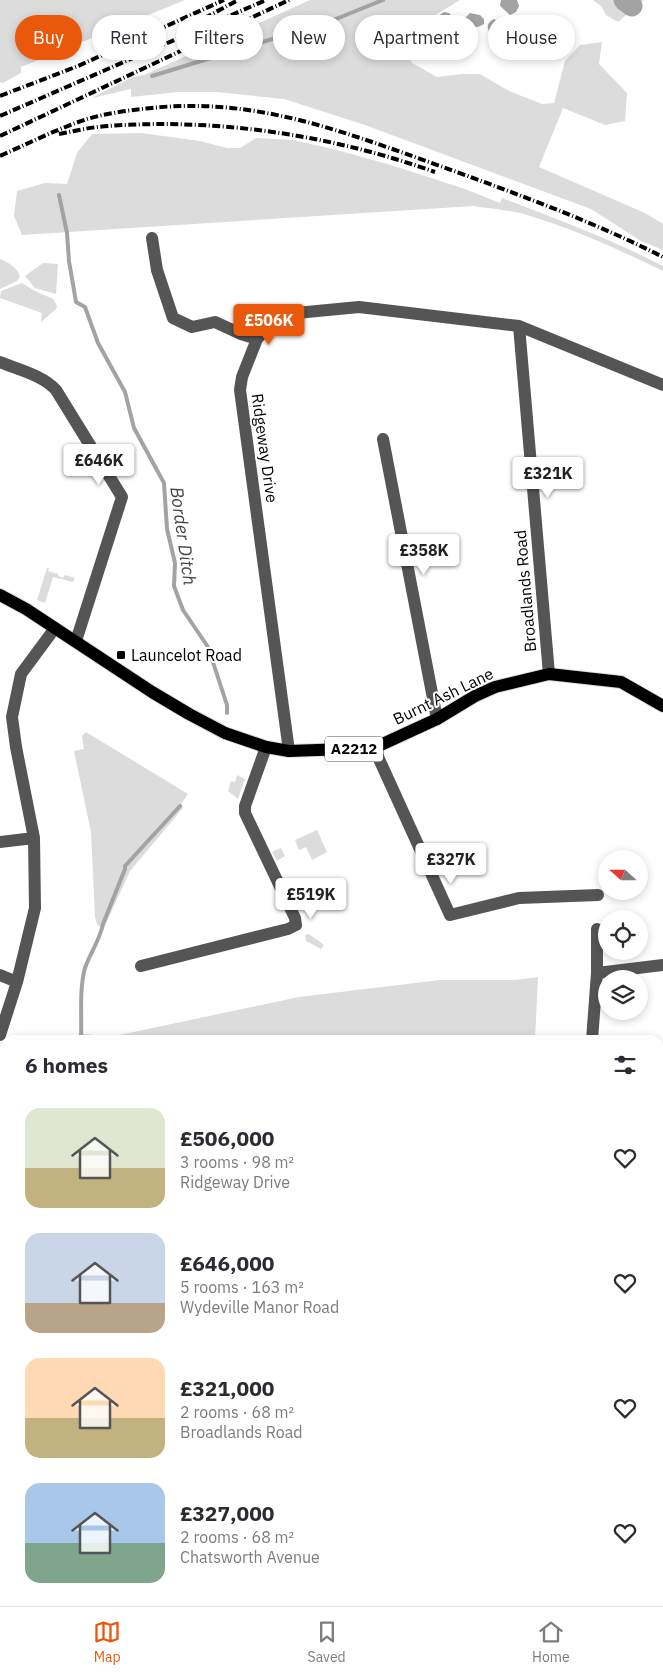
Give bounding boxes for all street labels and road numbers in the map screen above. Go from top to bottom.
street label: Ridgeway Drive [247,392,283,504]
street label: Broadlands Road [510,529,540,653]
street label: Burnt Ash Lane [390,663,497,729]
road number: A2212 [325,736,383,762]

